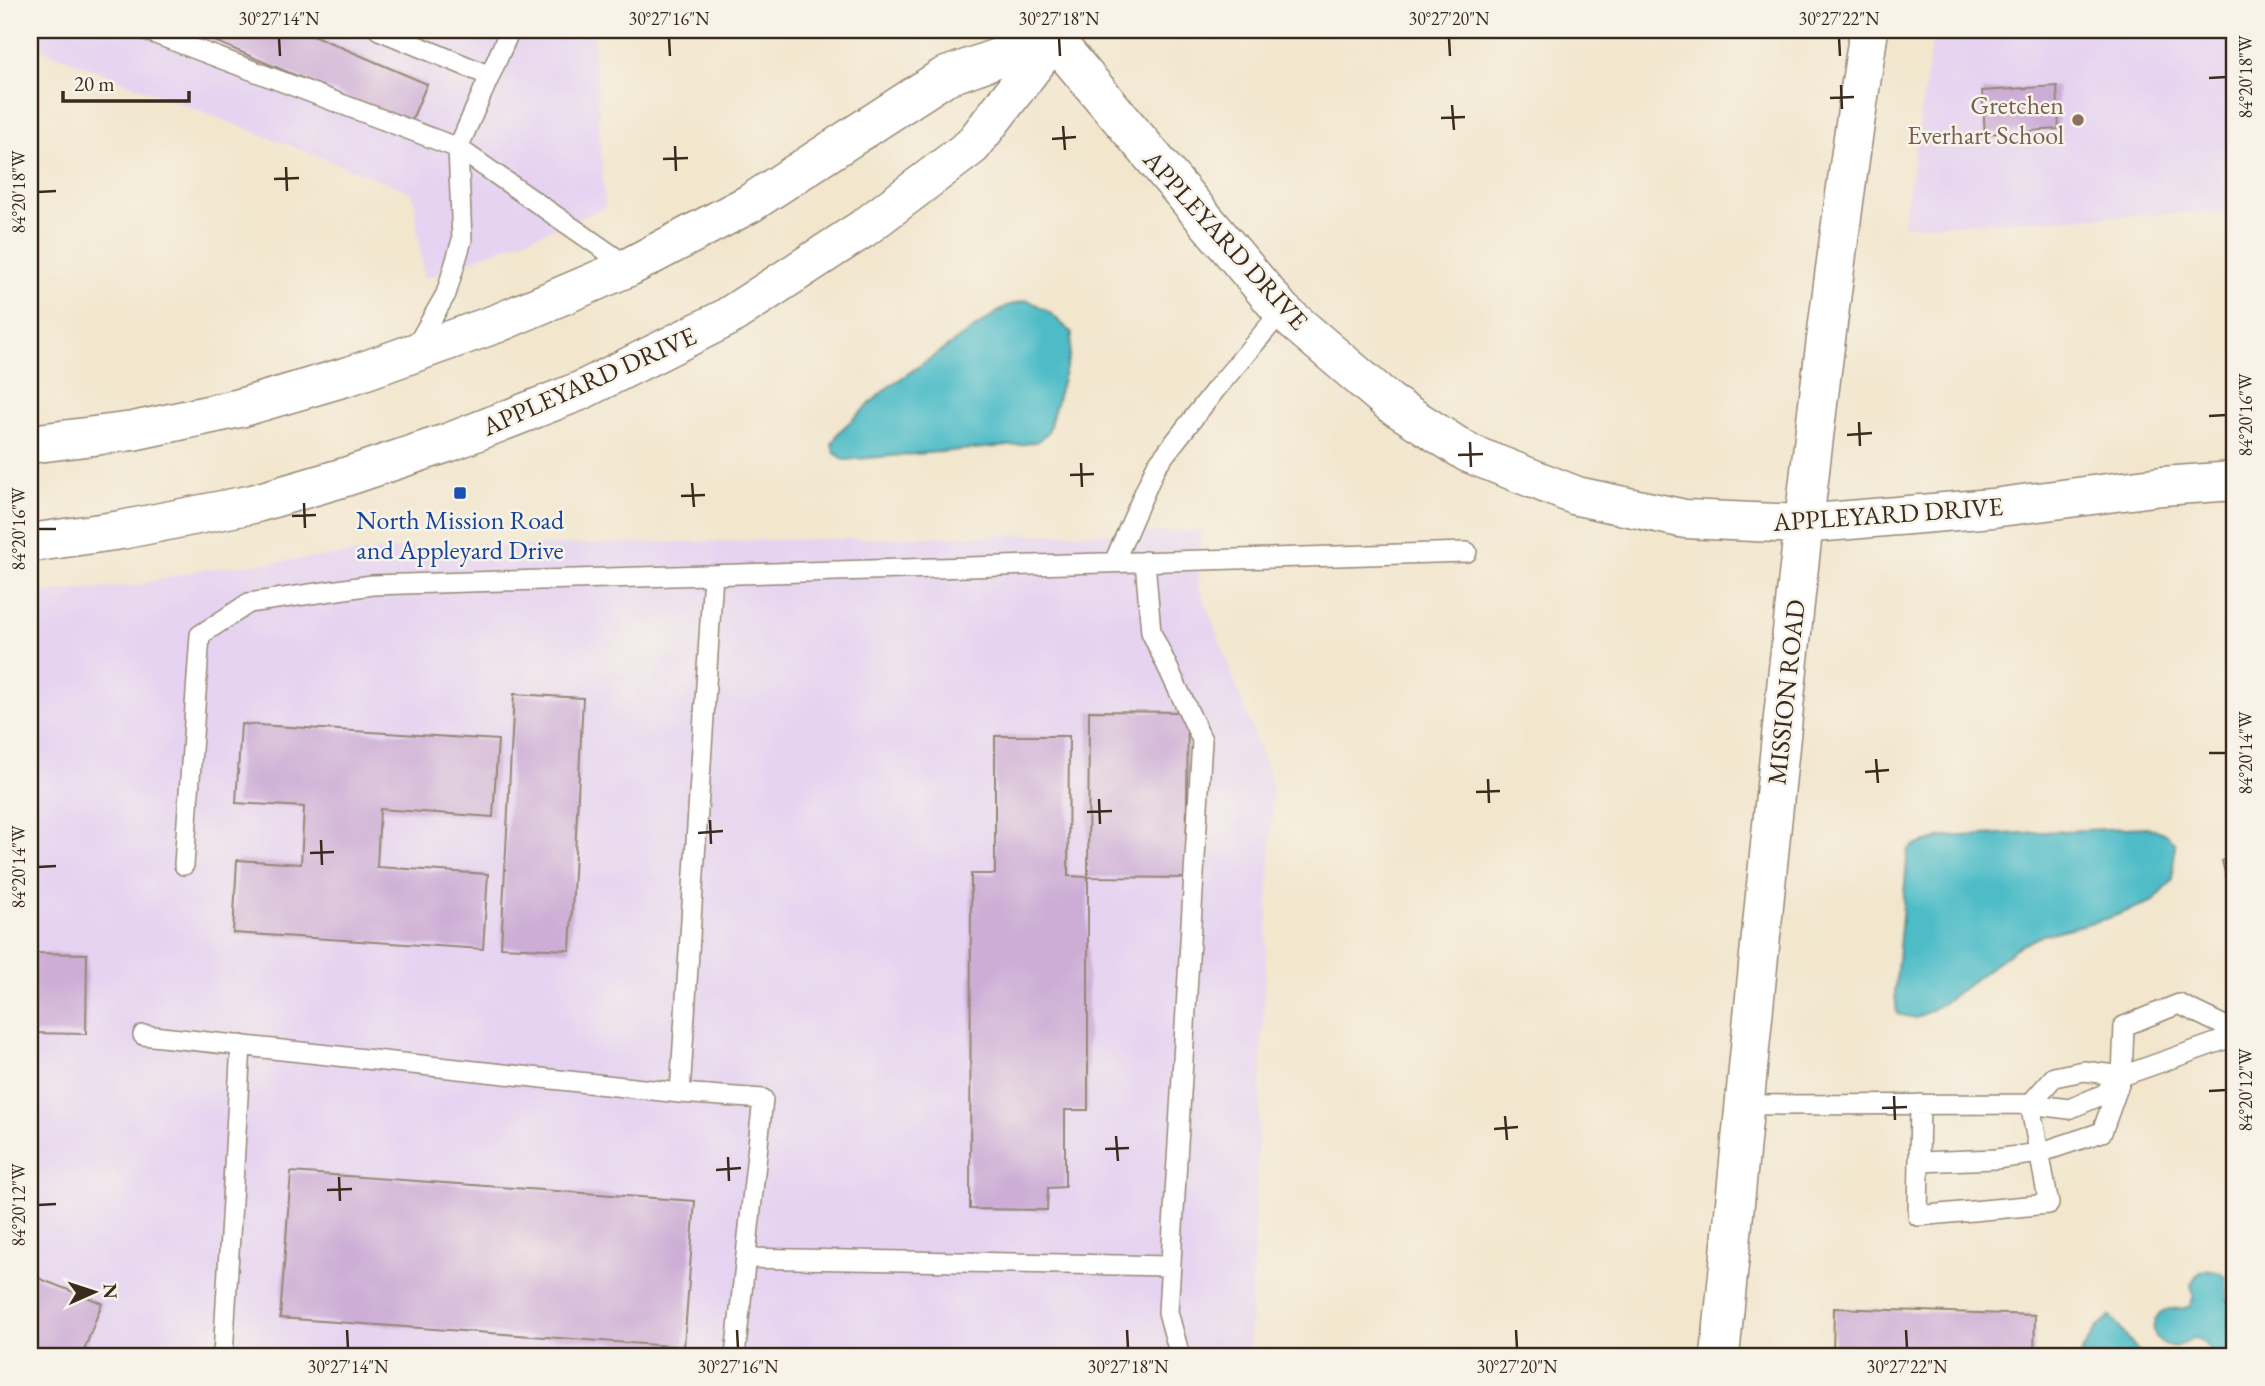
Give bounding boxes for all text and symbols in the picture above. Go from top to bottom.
text: 30°27'14"N [239,7,320,30]
text: 30°27'16"N [629,7,710,30]
text: 30°27'18"N [1019,7,1100,30]
text: 30°27'20"N [1409,7,1490,30]
text: 30°27'22"N [1799,7,1880,30]
text: 84°20'18"W [2234,35,2257,119]
scale bar [63,60,189,104]
text: 20 m [74,70,115,97]
place label: Gretchen Everhart School [1907,88,2064,152]
marker: Gretchen Everhart School [2070,112,2086,128]
street label: APPLEYARD DRIVE [1136,142,1316,337]
text: 84°20'18"W [7,150,30,234]
street label: APPLEYARD DRIVE [476,318,702,444]
text: 84°20'16"W [2234,373,2257,457]
marker: North Mission Road and Appleyard Drive [452,485,468,501]
text: 84°20'16"W [7,487,30,571]
street label: APPLEYARD DRIVE [1771,489,2005,539]
place label: North Mission Road and Appleyard Drive [356,503,565,567]
street label: MISSION ROAD [1759,598,1813,786]
text: 84°20'14"W [2234,711,2257,795]
text: 84°20'14"W [7,825,30,909]
text: 84°20'12"W [2234,1048,2257,1132]
text: 84°20'12"W [7,1163,30,1247]
north arrow [60,1256,130,1326]
text: N [98,1283,123,1300]
text: 30°27'14"N [308,1355,389,1378]
text: 30°27'16"N [698,1355,779,1378]
text: 30°27'18"N [1088,1355,1169,1378]
text: 30°27'20"N [1477,1355,1558,1378]
text: 30°27'22"N [1867,1355,1948,1378]

